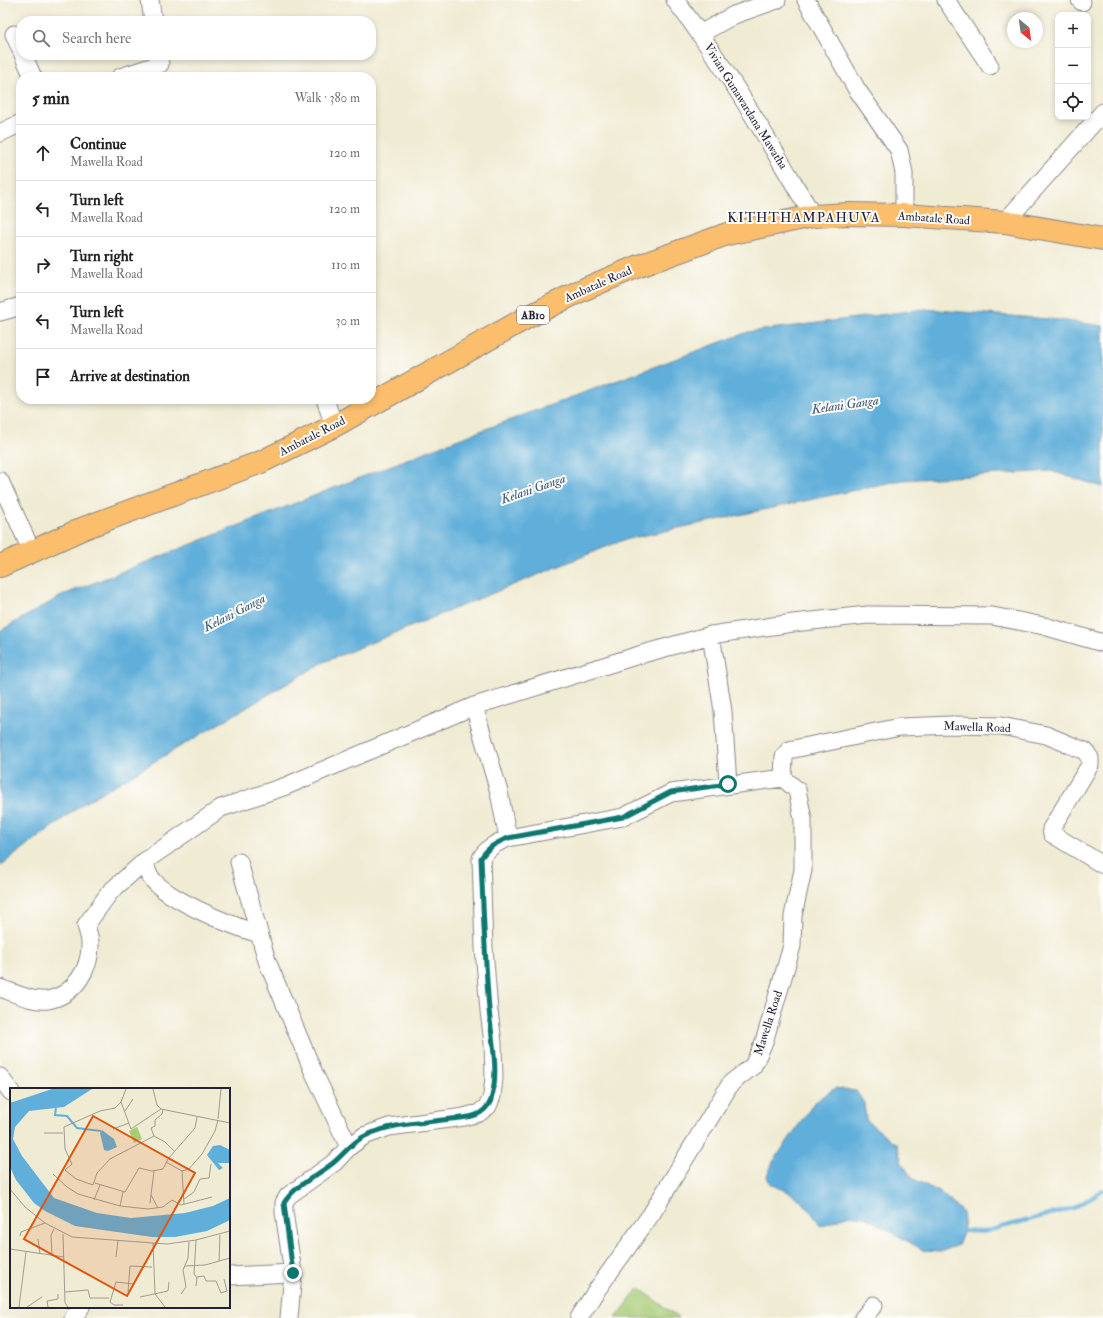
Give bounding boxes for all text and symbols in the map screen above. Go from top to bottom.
north arrow [1007,12,1043,48]
map controls [1055,12,1091,120]
button: + [1055,12,1091,48]
search box [16,16,376,60]
icon: search [30,27,52,49]
text: Search here [62,29,131,48]
street label: Vivian Gunawardana Mawatha [701,40,791,173]
button: − [1055,48,1091,84]
button: locate [1055,84,1091,120]
text: 5 min [32,88,70,109]
text: Walk · 380 m [294,90,360,106]
text: Continue [70,135,126,154]
icon: ahead [32,142,54,164]
text: 120 m [329,145,360,161]
text: Mawella Road [70,154,143,170]
text: Turn left [70,191,124,210]
icon: left [32,198,54,220]
text: 120 m [329,201,360,217]
street label: Ambatale Road [896,208,971,229]
district label: KITHTHAMPAHUVA [727,209,881,226]
text: Mawella Road [70,210,143,226]
text: Turn right [70,247,133,266]
icon: right [32,254,54,276]
text: 110 m [331,257,360,273]
street label: Ambatale Road [561,263,634,306]
text: Mawella Road [70,266,143,282]
text: Turn left [70,303,124,322]
road number: AB10 [517,306,549,324]
icon: left [32,310,54,332]
text: 30 m [336,313,360,329]
text: Mawella Road [70,322,143,338]
icon: arrive [32,366,54,388]
text: Arrive at destination [70,367,190,386]
water label: Kelani Ganga [810,392,880,418]
street label: Ambatale Road [276,413,348,460]
water label: Kelani Ganga [498,470,568,508]
water label: Kelani Ganga [200,590,268,636]
street label: Mawella Road [943,719,1011,736]
route start [719,775,737,793]
street label: Mawella Road [751,989,786,1058]
inset map [10,1088,230,1308]
route end [284,1264,302,1282]

